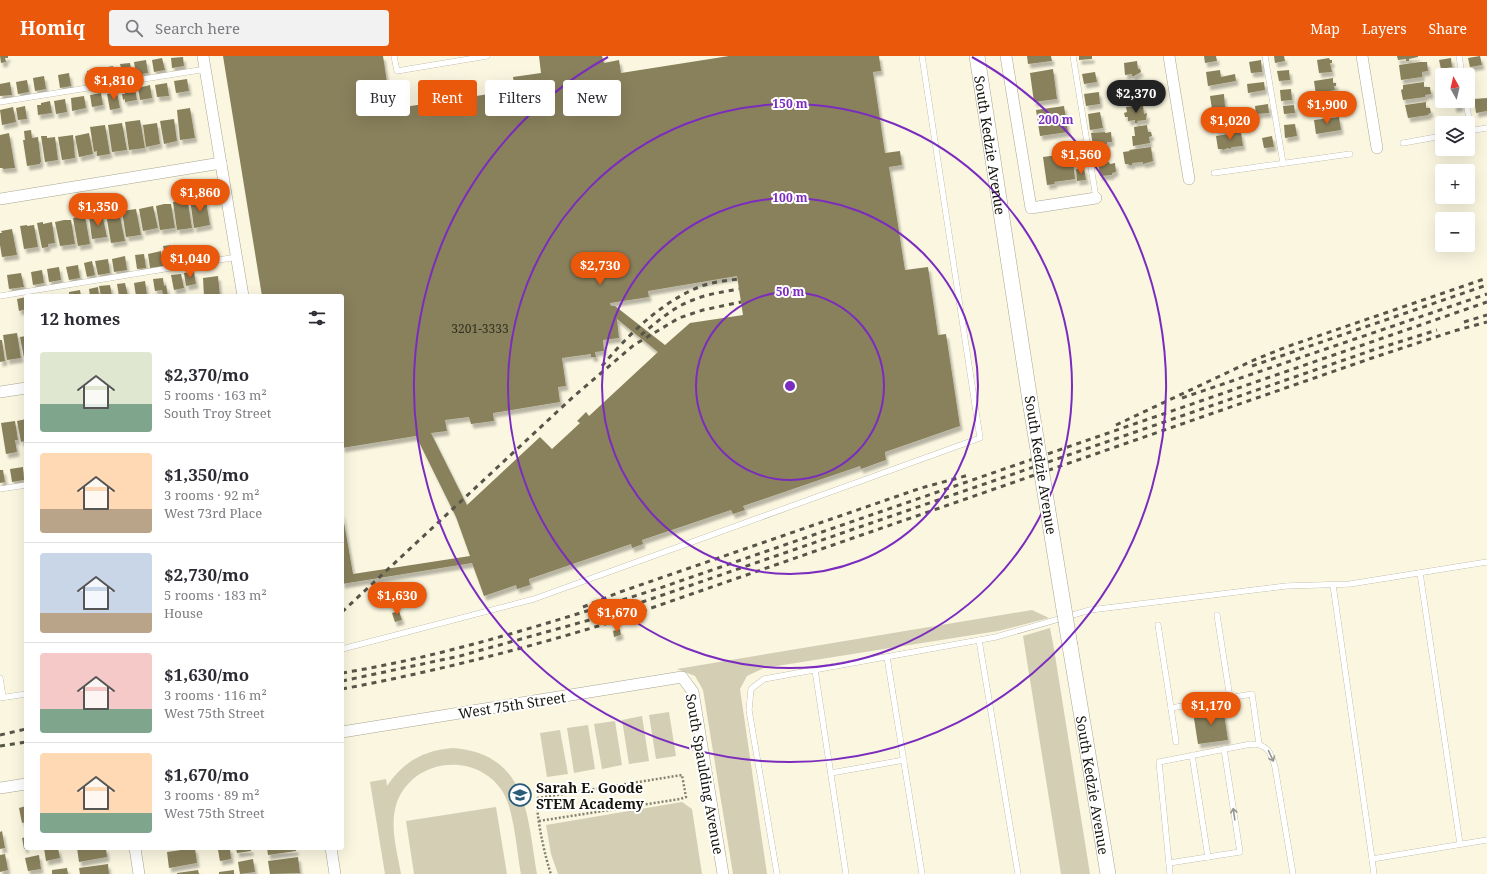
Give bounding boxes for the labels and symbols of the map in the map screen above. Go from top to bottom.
pin: $1,810 [81,67,147,101]
north arrow [1435,68,1475,108]
street label: South Kedzie Avenue [971,74,1011,216]
pin: $2,370 [1103,80,1169,114]
pin: $1,900 [1294,91,1360,125]
text: 150 m [772,95,808,112]
pin: $1,020 [1197,107,1263,141]
text: 200 m [1038,111,1074,128]
pin: $1,560 [1048,141,1114,175]
pin: $1,860 [167,179,233,213]
text: 100 m [772,189,808,206]
pin: $1,350 [65,193,131,227]
pin: $1,040 [157,245,223,279]
pin: $2,730 [567,252,633,286]
text: 50 m [776,283,804,300]
house number: 3201-3333 [451,320,509,337]
centre of rings [783,379,797,393]
street label: South Kedzie Avenue [1021,394,1061,536]
pin: $1,630 [364,582,430,616]
pin: $1,670 [584,599,650,633]
street label: West 75th Street [457,687,567,723]
street label: South Spaulding Avenue [682,692,728,856]
pin: $1,170 [1178,692,1244,726]
street label: South Kedzie Avenue [1072,714,1114,856]
one-way arrow [1268,750,1275,762]
place label: Sarah E. Goode STEM Academy [536,778,645,813]
school or university icon: Sarah E. Goode STEM Academy [507,782,533,808]
one-way arrow [1230,808,1238,821]

